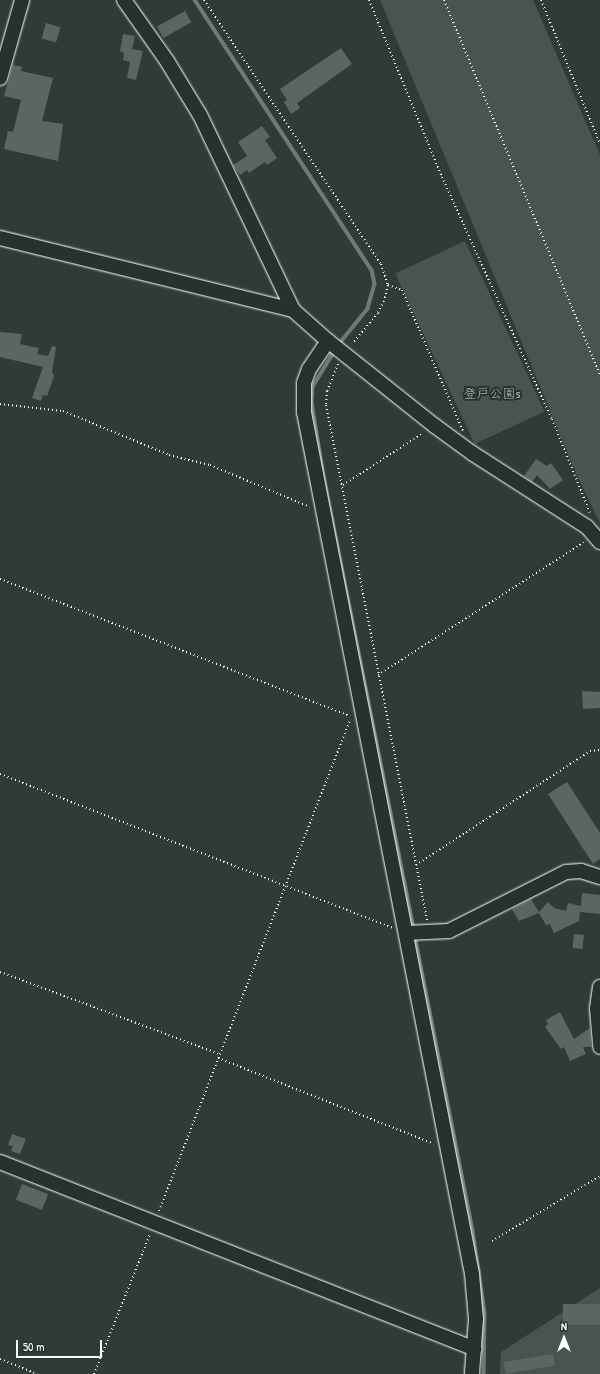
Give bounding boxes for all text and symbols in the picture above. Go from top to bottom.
park label: 登戸公園s [463,385,521,401]
north arrow [544,1318,584,1358]
text: N [561,1319,567,1333]
scale bar [18,1332,104,1358]
text: 50 m [23,1338,44,1355]

